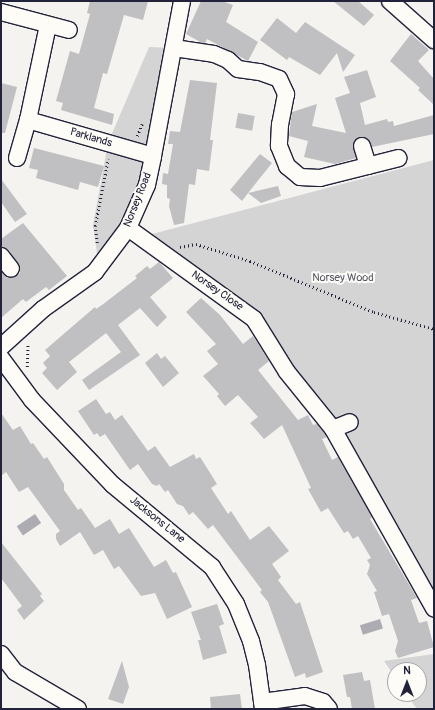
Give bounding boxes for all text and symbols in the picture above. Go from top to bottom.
street label: Parklands [68,126,114,150]
street label: Norsey Road [121,171,155,229]
street label: Norsey Close [188,268,246,314]
park label: Norsey Wood [312,271,374,285]
street label: Jacksons Lane [127,494,187,546]
north arrow [387,662,427,702]
text: N [403,664,411,677]

